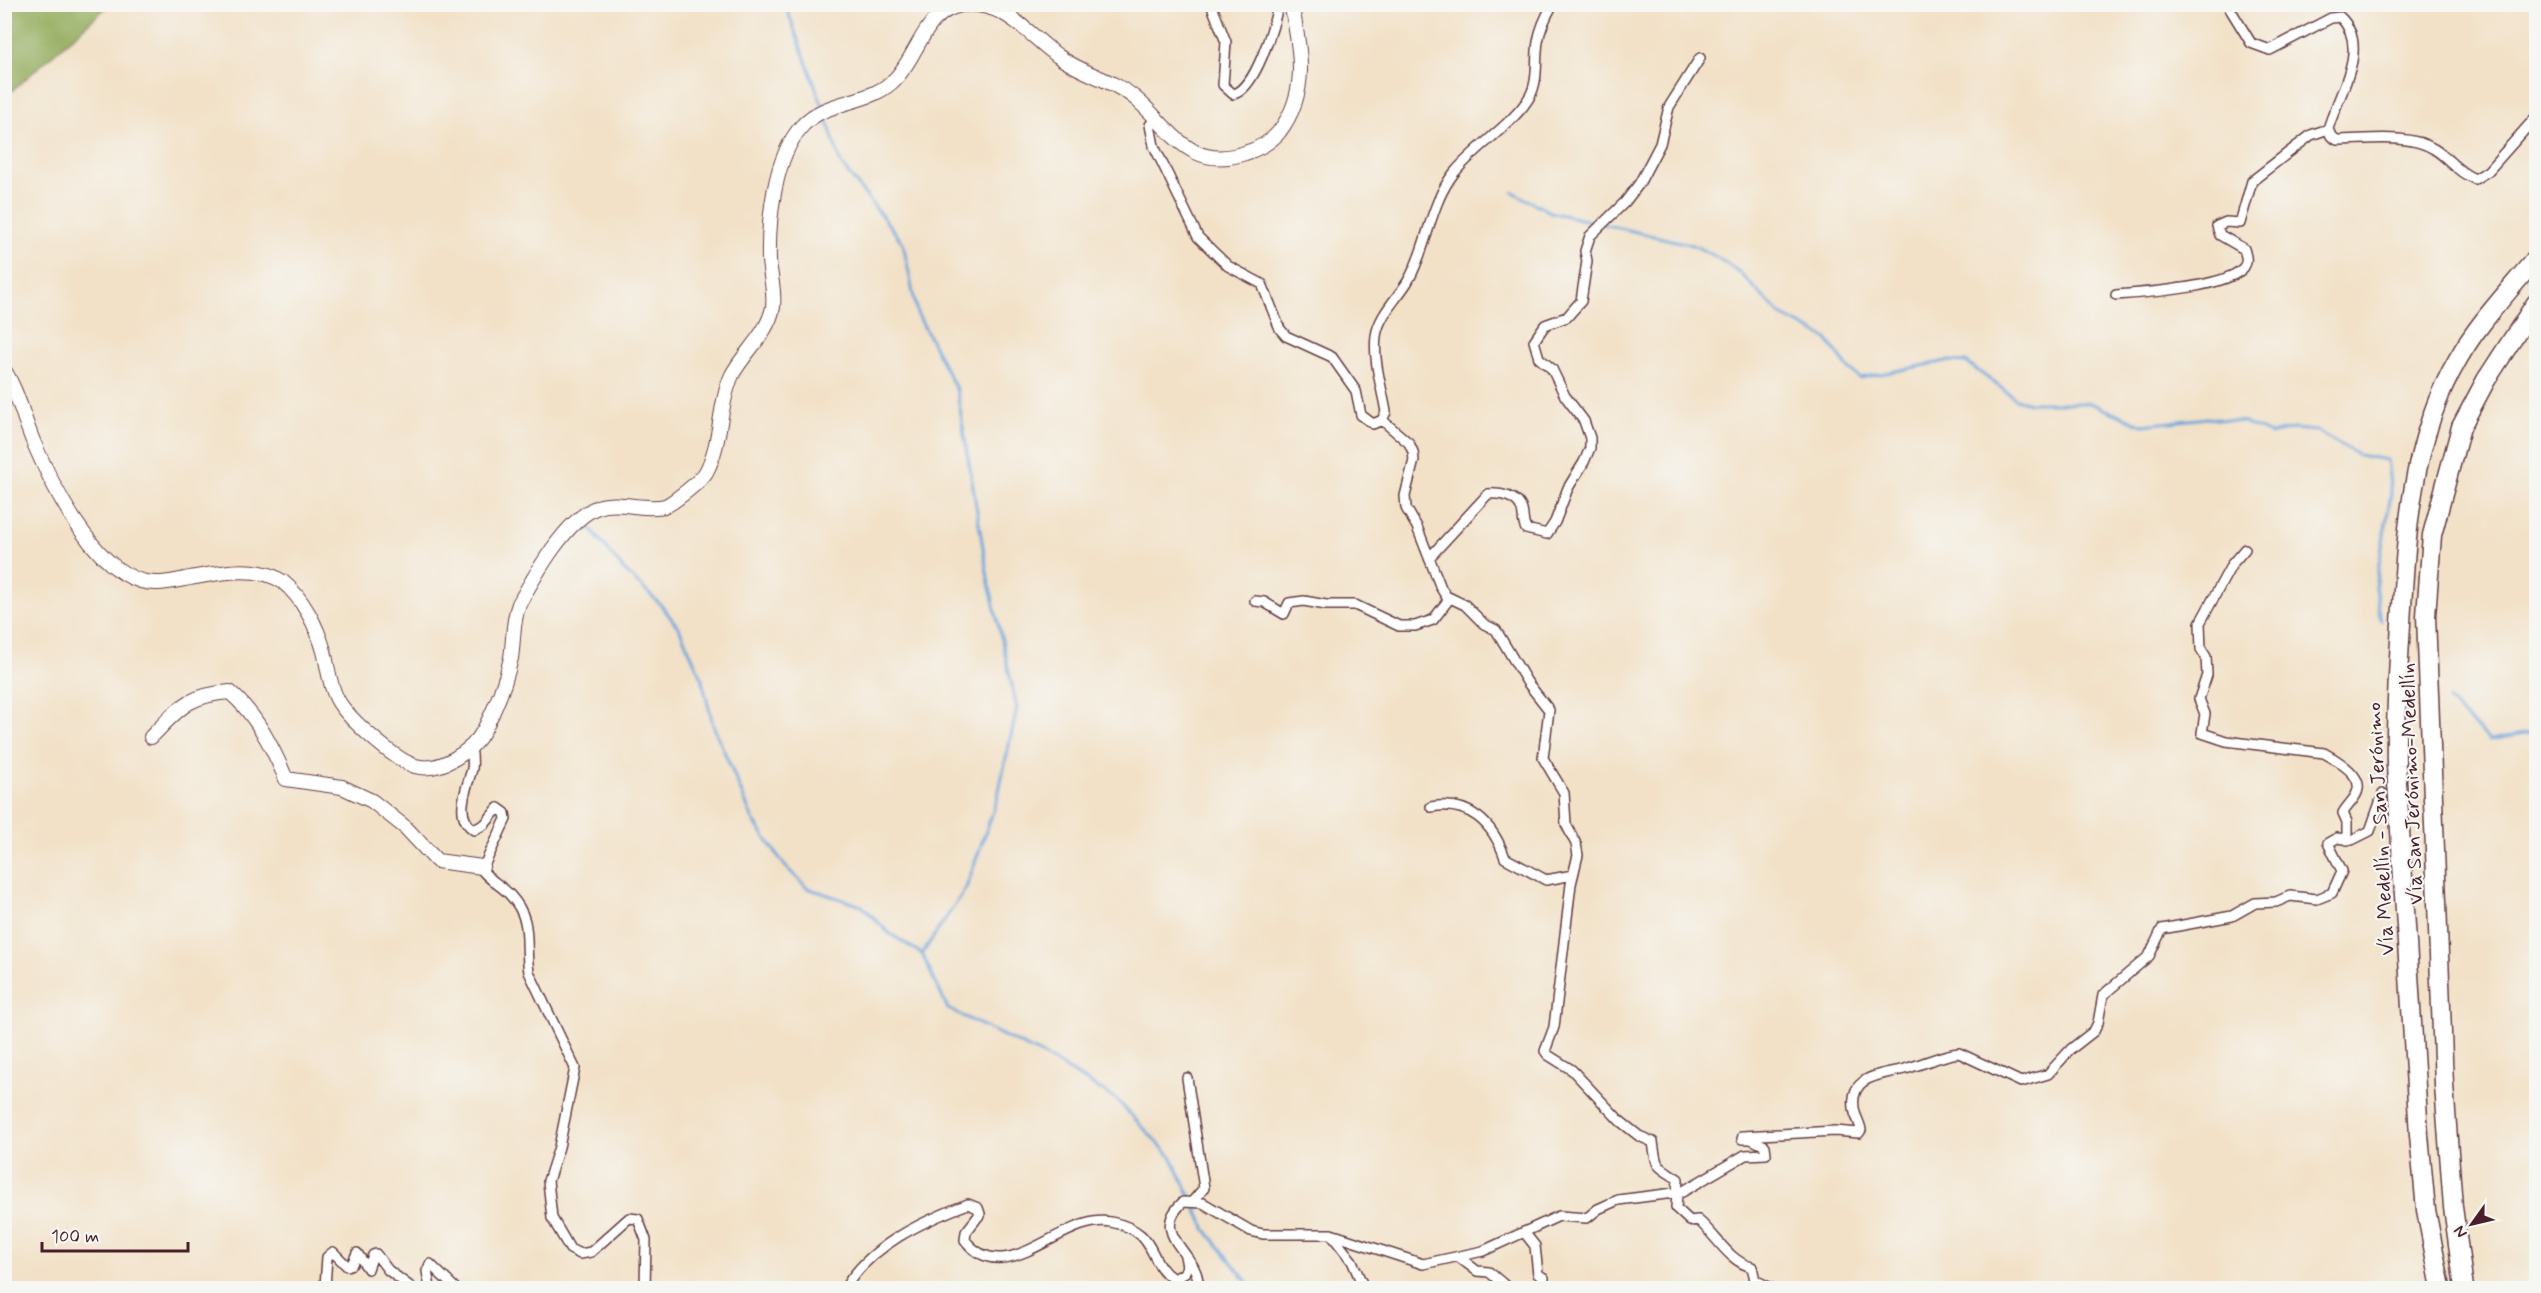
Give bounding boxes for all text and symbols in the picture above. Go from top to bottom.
street label: Vía San Jerónimo-Medellín [2394,662,2430,905]
street label: Vía Medellín - San Jerónimo [2360,702,2402,956]
north arrow [2442,1194,2502,1254]
scale bar [42,1215,188,1253]
text: N [2449,1221,2472,1242]
text: 100 m [51,1225,99,1249]

